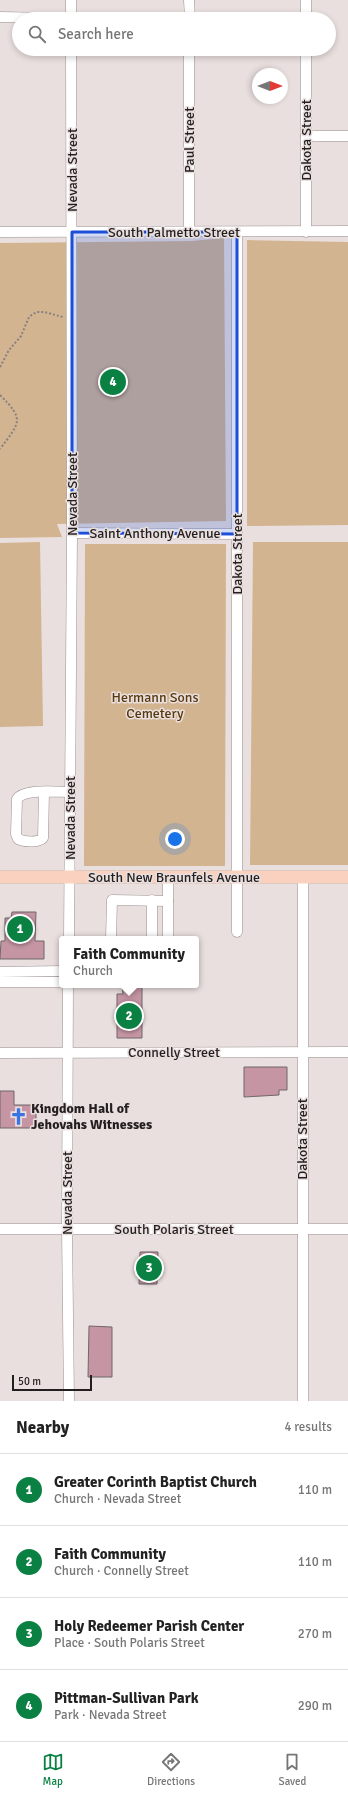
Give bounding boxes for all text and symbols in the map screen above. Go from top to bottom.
search box [12,12,336,56]
icon: search [26,23,48,45]
text: Search here [58,25,134,43]
north arrow [252,68,288,104]
street label: Dakota Street [298,99,315,181]
street label: Paul Street [181,107,198,173]
street label: Nevada Street [64,128,81,212]
street label: South Palmetto Street [108,224,240,241]
pin: 4 [100,367,126,397]
street label: Nevada Street [64,452,81,536]
street label: Dakota Street [229,513,246,595]
street label: Saint Anthony Avenue [89,525,221,542]
park label: Hermann Sons Cemetery [111,689,199,722]
street label: Nevada Street [62,776,79,860]
your location [165,829,185,849]
street label: South New Braunfels Avenue [88,869,260,886]
pin: 1 [7,914,33,944]
popup [59,936,199,988]
text: Faith Community [73,945,185,963]
text: Church [73,963,113,979]
pin: 2 [116,1001,142,1031]
street label: Connelly Street [128,1044,220,1061]
street label: Dakota Street [294,1098,311,1180]
place label: Kingdom Hall of Jehovahs Witnesses [31,1100,152,1133]
church icon: Kingdom Hall of Jehovahs Witnesses [8,1106,28,1126]
street label: Nevada Street [59,1151,76,1235]
street label: South Polaris Street [114,1221,234,1238]
pin: 3 [136,1253,162,1283]
scale bar [12,1373,92,1392]
text: 50 m [18,1375,41,1388]
text: Nearby [16,1417,69,1438]
text: 4 results [284,1419,332,1435]
text: Greater Corinth Baptist Church [54,1473,257,1491]
text: 1 [25,1482,33,1498]
text: 110 m [298,1482,332,1498]
text: Church · Nevada Street [54,1491,181,1507]
text: Faith Community [54,1545,166,1563]
text: 2 [25,1554,33,1570]
text: 110 m [298,1554,332,1570]
text: Church · Connelly Street [54,1563,189,1579]
text: Holy Redeemer Parish Center [54,1617,244,1635]
text: 3 [25,1626,33,1642]
text: 270 m [298,1626,332,1642]
text: Place · South Polaris Street [54,1635,205,1651]
text: Pittman-Sullivan Park [54,1689,199,1707]
text: 4 [25,1698,33,1714]
text: 290 m [298,1698,332,1714]
text: Park · Nevada Street [54,1707,167,1723]
tab: Map [42,1751,64,1788]
tab: Directions [147,1751,195,1788]
tab: Saved [279,1751,306,1788]

